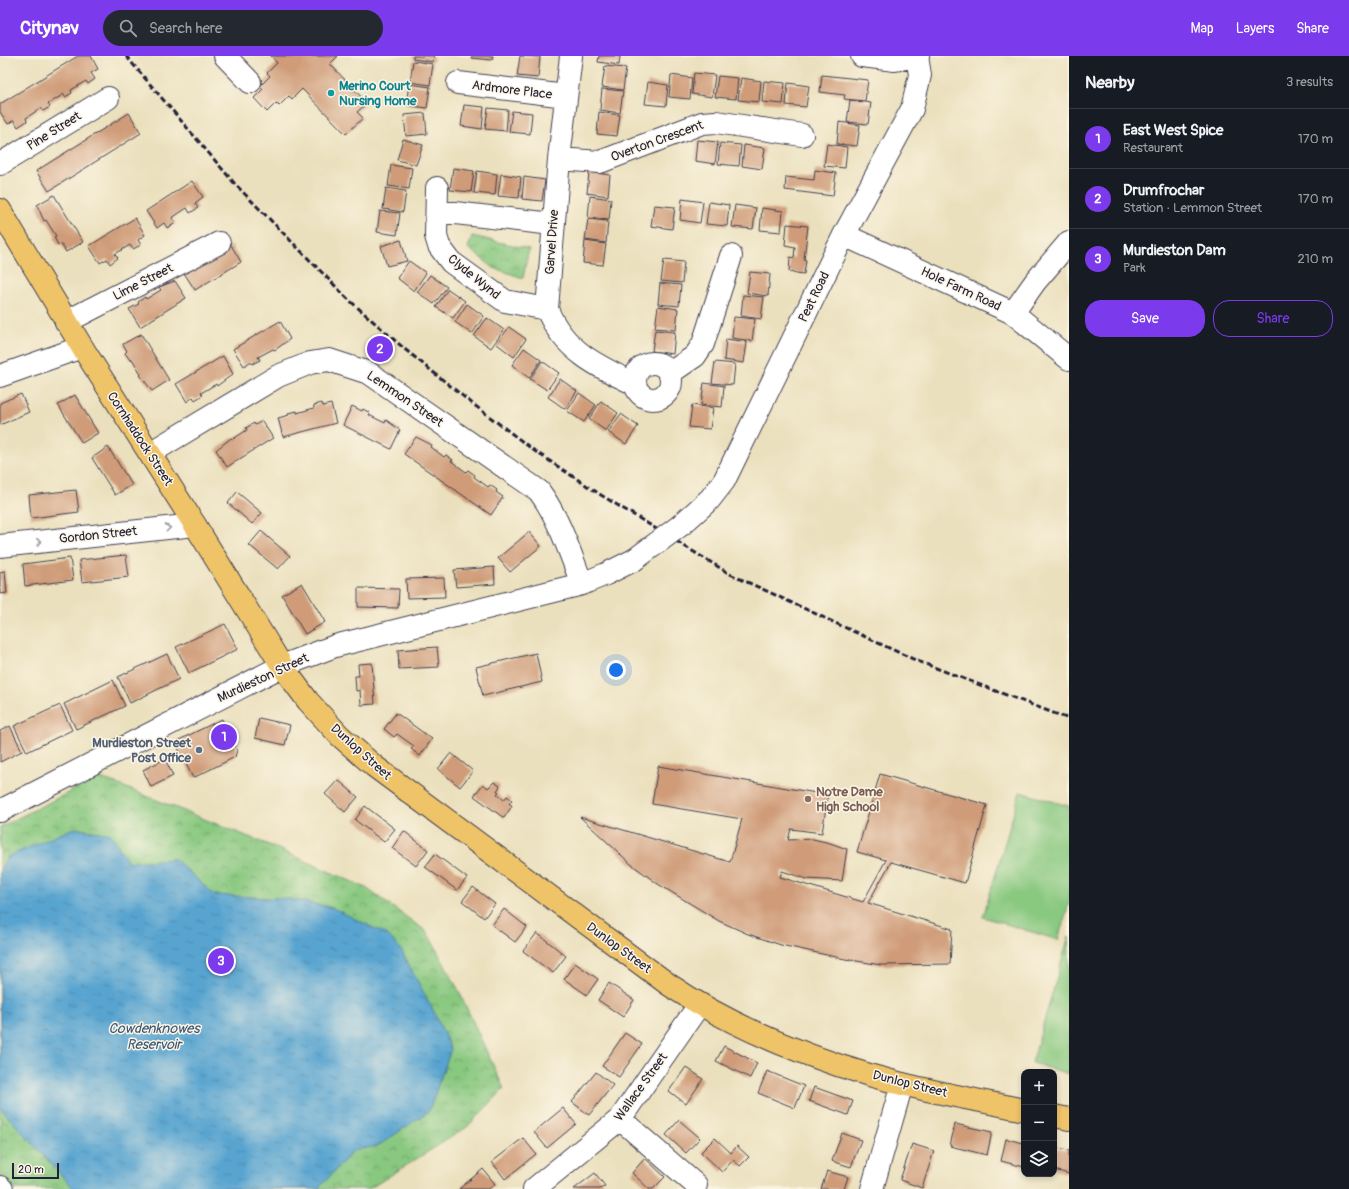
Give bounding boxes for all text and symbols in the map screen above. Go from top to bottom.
search box [103,10,383,46]
text: Citynav [20,16,79,40]
icon: search [117,17,139,39]
text: Search here [149,19,222,38]
text: Map [1191,20,1214,37]
text: Layers [1236,20,1274,37]
text: Share [1296,20,1329,37]
text: Nearby [1085,72,1134,93]
text: 3 results [1286,74,1333,90]
street label: Ardmore Place [471,77,554,103]
place label: Merino Court Nursing Home [339,78,417,109]
marker: Merino Court Nursing Home [326,88,336,98]
street label: Pine Street [24,108,85,154]
street label: Overton Crescent [609,117,706,165]
text: East West Spice [1123,121,1224,140]
text: 1 [1095,131,1101,147]
text: 170 m [1298,131,1333,147]
text: Restaurant [1123,140,1183,156]
text: Drumfrochar [1123,181,1204,200]
text: 2 [1094,191,1102,207]
text: 170 m [1298,191,1333,207]
text: Station · Lemmon Street [1123,200,1262,216]
street label: Garvel Drive [542,208,562,275]
text: Murdieston Dam [1123,241,1226,260]
street label: Clyde Wynd [445,251,503,303]
text: 3 [1094,251,1102,267]
text: 210 m [1297,251,1333,267]
street label: Lime Street [110,260,176,304]
text: Park [1123,260,1146,276]
street label: Hole Farm Road [918,263,1004,315]
street label: Peat Road [795,269,833,325]
button: Save [1085,300,1205,337]
button: Share [1213,300,1333,337]
pin: 2 [367,334,393,364]
street label: Lemmon Street [364,367,447,431]
street label: Cornhaddock Street [104,389,177,490]
street label: Gordon Street [58,523,139,547]
one-way arrow [165,523,171,532]
one-way arrow [36,538,42,547]
street label: Murdieston Street [215,650,312,706]
your location [606,660,626,680]
street label: Dunlop Street [327,721,395,784]
pin: 1 [211,722,237,752]
place label: Murdieston Street Post Office [92,735,192,766]
marker: Murdieston Street Post Office [194,745,204,755]
place label: Notre Dame High School [816,784,883,815]
marker: Notre Dame High School [803,794,813,804]
street label: Dunlop Street [583,919,655,977]
pin: 3 [208,946,234,976]
water label: Cowdenknowes Reservoir [108,1020,201,1053]
street label: Wallace Street [611,1049,672,1124]
street label: Dunlop Street [871,1067,950,1101]
map controls [1021,1069,1057,1177]
button: + [1021,1069,1057,1105]
button: − [1021,1105,1057,1141]
button: layers [1021,1141,1057,1177]
scale bar [12,1161,59,1180]
text: 20 m [18,1163,44,1176]

